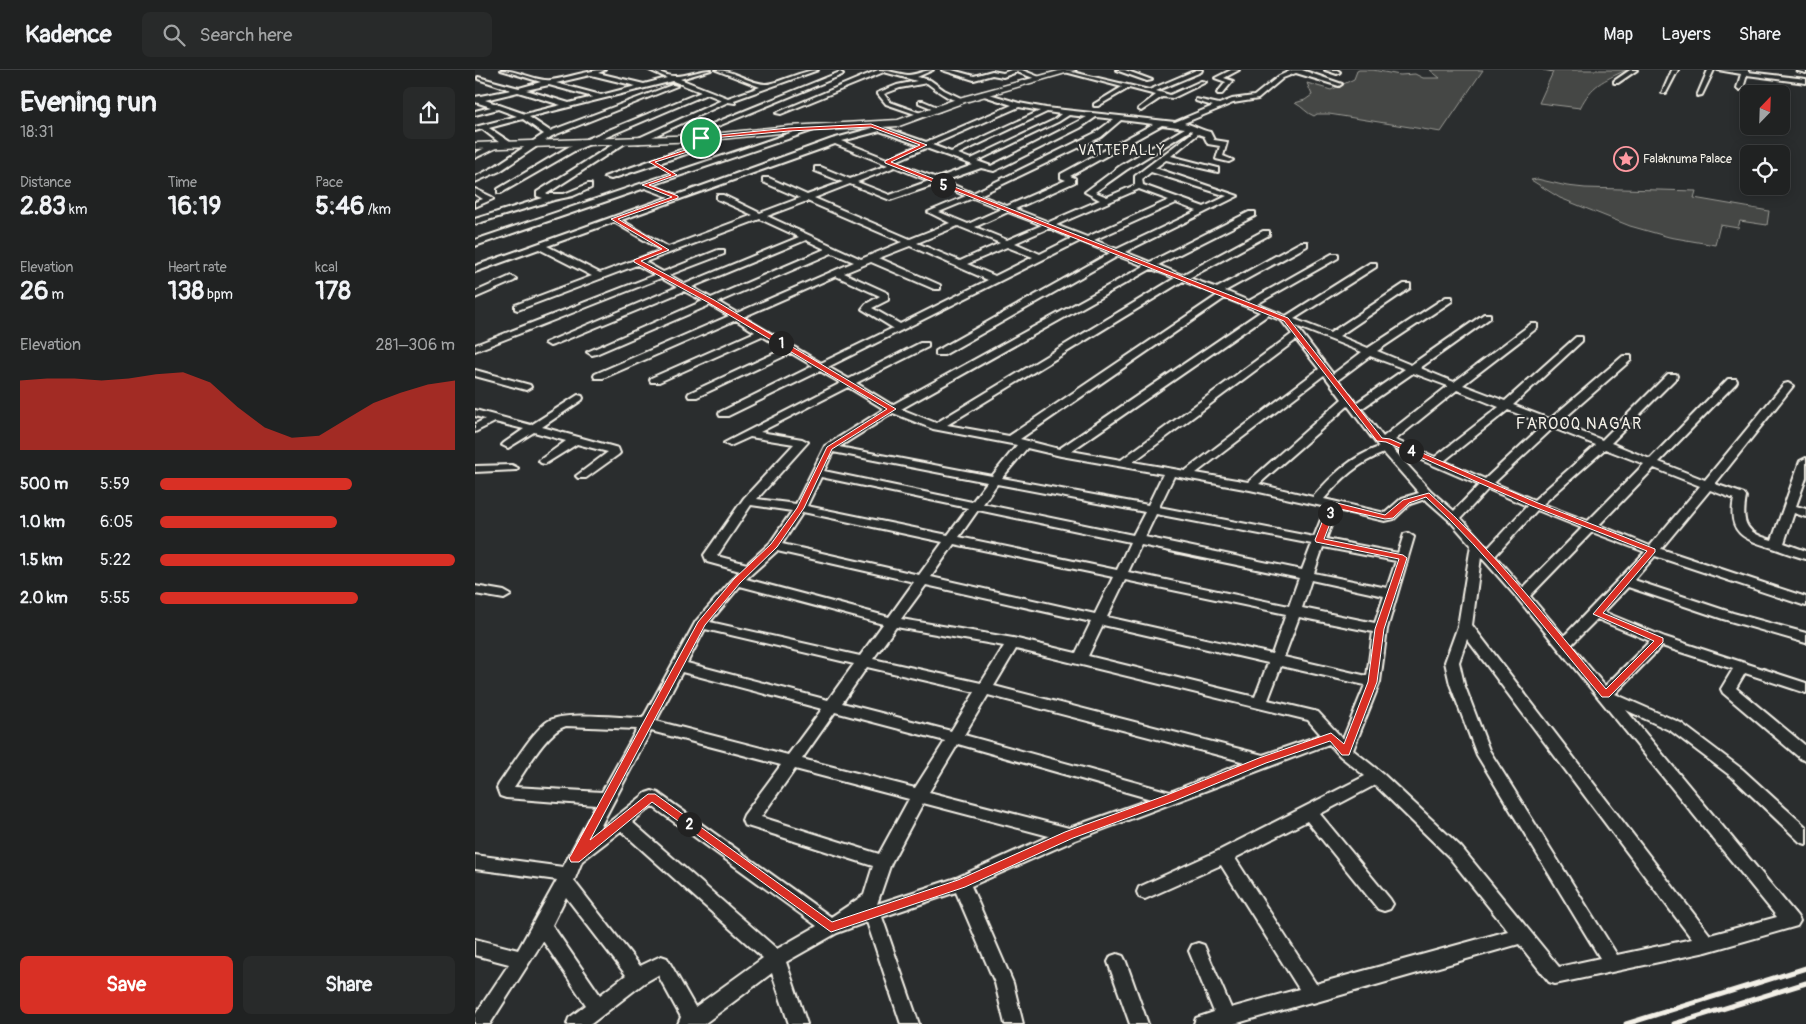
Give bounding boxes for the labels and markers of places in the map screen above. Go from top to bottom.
pin [680,117,722,159]
place icon: Falaknuma Palace [1613,146,1639,172]
place label: Falaknuma Palace [1643,152,1732,167]
pin: 5 [931,172,955,198]
pin: 1 [769,330,793,356]
pin: 4 [1399,438,1423,464]
pin: 3 [1317,500,1343,526]
pin: 2 [677,812,701,836]

